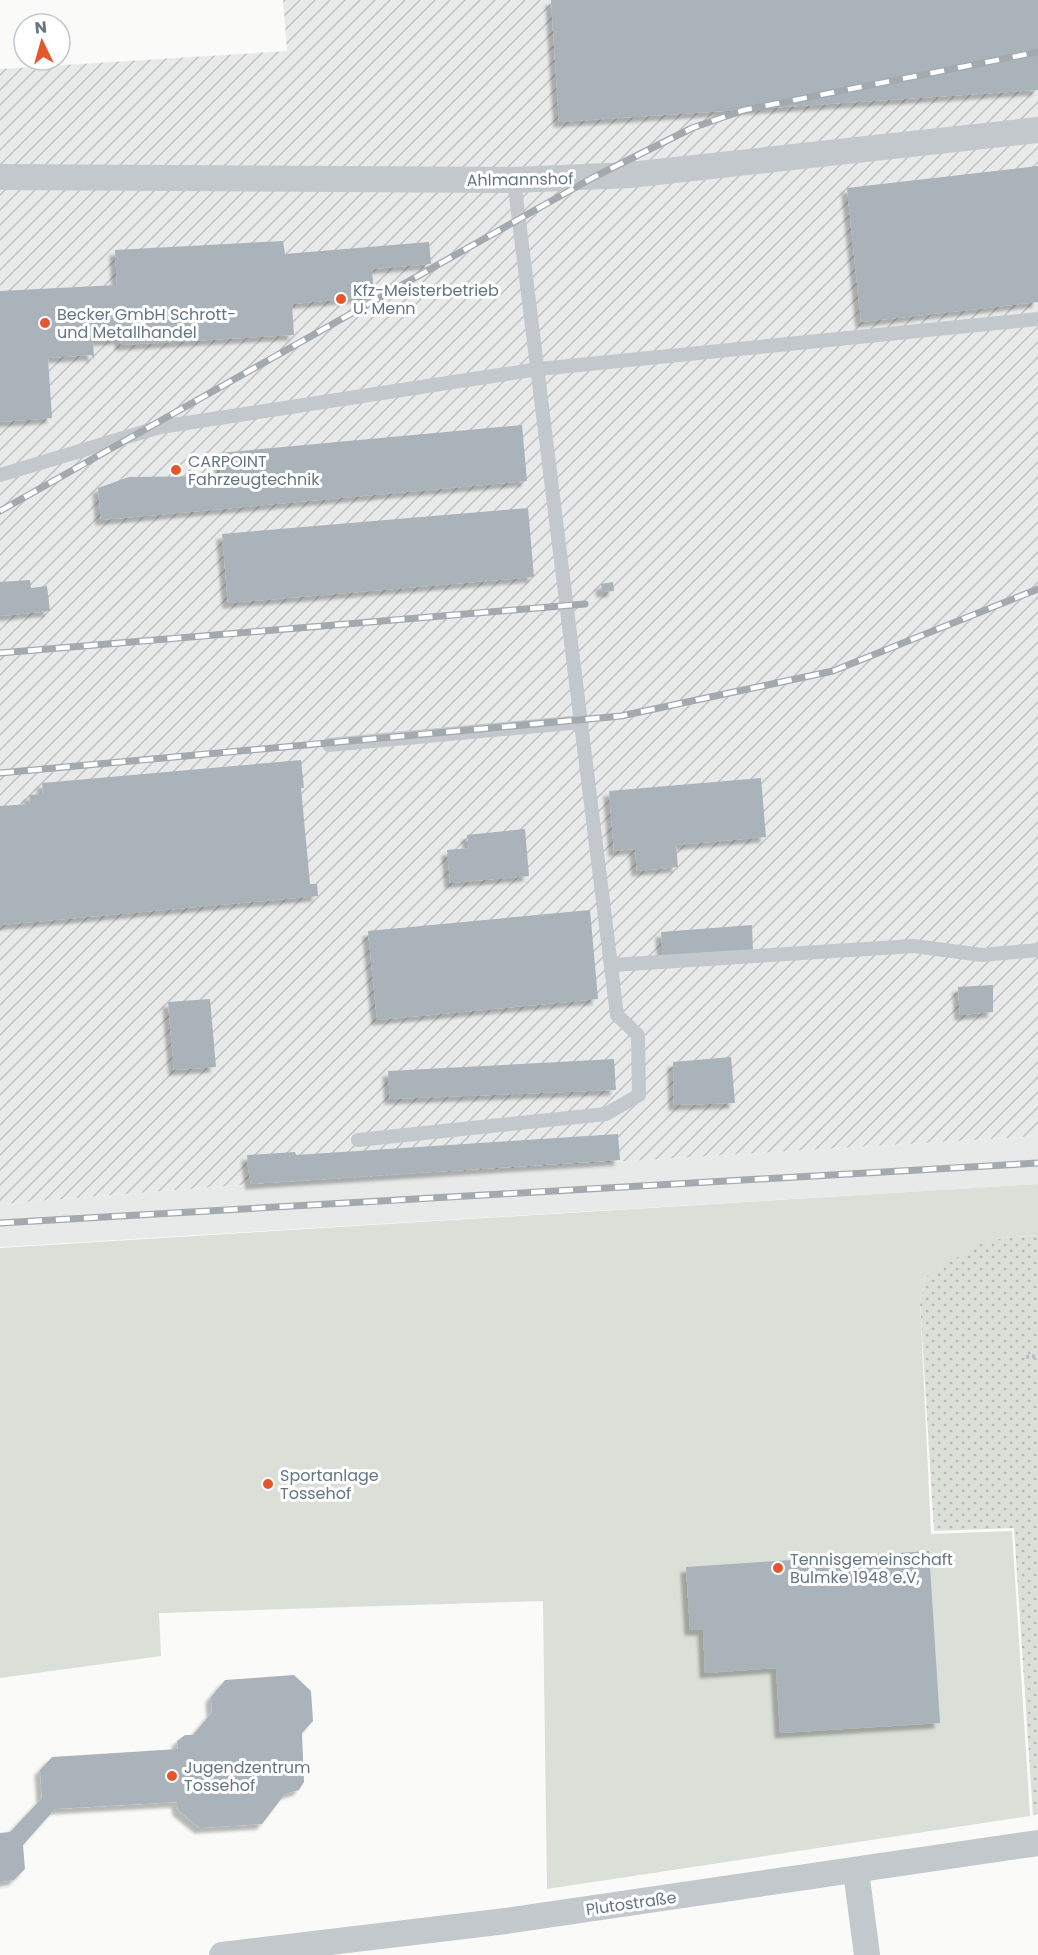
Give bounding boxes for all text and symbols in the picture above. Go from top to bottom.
north arrow [12,12,72,72]
text: N [34,16,48,40]
street label: Ahlmannshof [466,167,574,192]
place label: Kfz-Meisterbetrieb U. Menn [353,279,499,320]
marker: Kfz-Meisterbetrieb U. Menn [334,292,348,306]
place label: Becker GmbH Schrott- und Metallhandel [57,303,236,344]
marker: Becker GmbH Schrott- und Metallhandel [38,316,52,330]
place label: CARPOINT Fahrzeugtechnik [188,450,320,491]
marker: CARPOINT Fahrzeugtechnik [169,463,183,477]
place label: Sportanlage Tossehof [280,1464,379,1505]
marker: Sportanlage Tossehof [261,1477,275,1491]
place label: Tennisgemeinschaft Bulmke 1948 e.V, [790,1548,953,1589]
marker: Tennisgemeinschaft Bulmke 1948 e.V, [771,1561,785,1575]
place label: Jugendzentrum Tossehof [184,1756,310,1797]
marker: Jugendzentrum Tossehof [165,1769,179,1783]
street label: Plutostraße [584,1886,678,1921]

